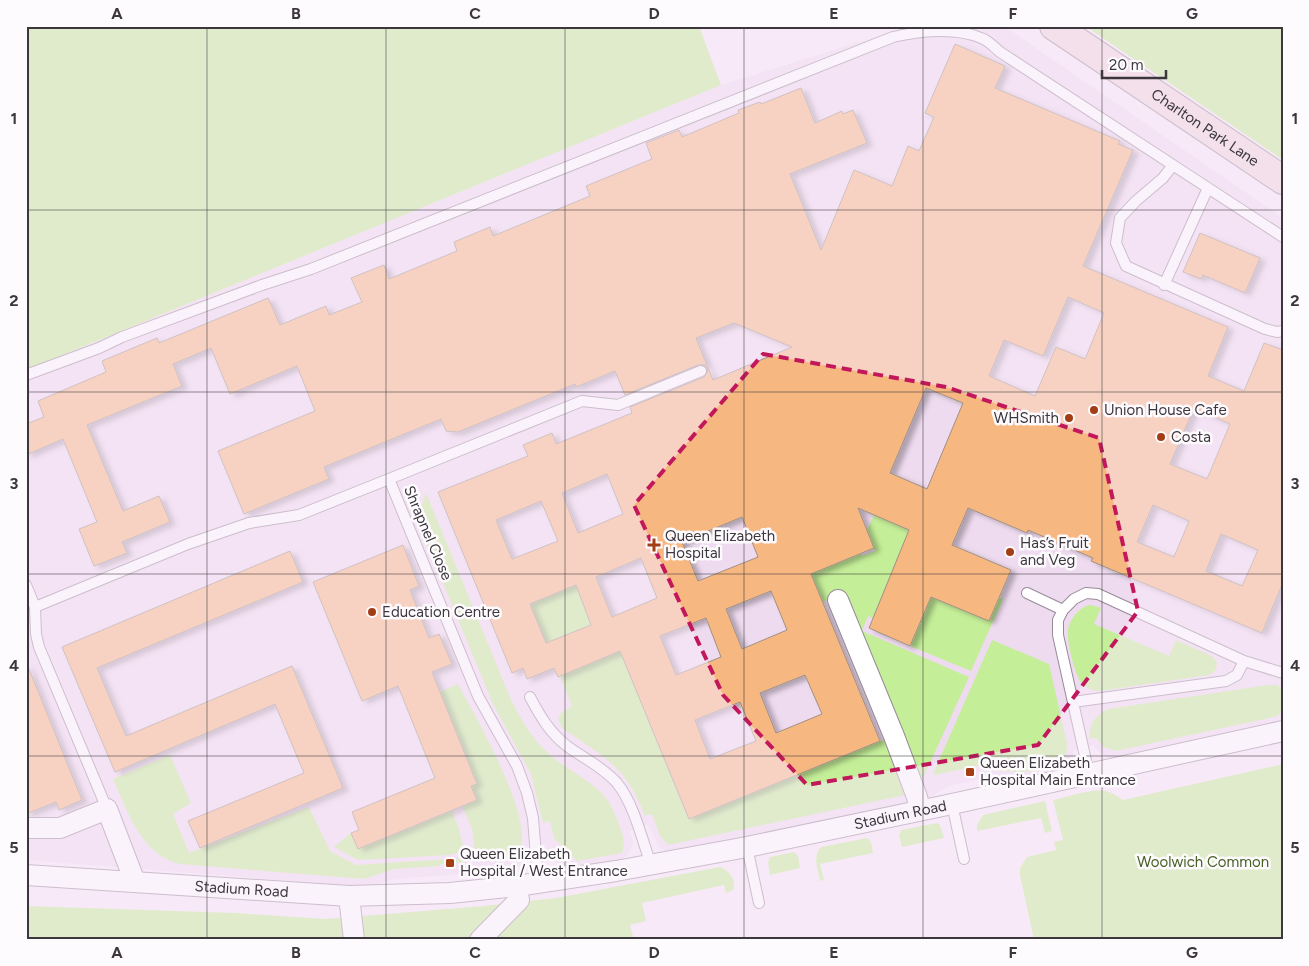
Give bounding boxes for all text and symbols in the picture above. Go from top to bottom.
text: A [111,4,123,23]
text: B [291,4,301,23]
text: C [469,4,481,23]
text: D [648,4,660,23]
text: E [829,4,839,23]
text: F [1009,4,1018,23]
text: G [1186,4,1198,23]
scale bar [1102,48,1165,80]
text: 20 m [1109,56,1143,74]
street label: Charlton Park Lane [1148,85,1262,170]
text: 1 [11,109,17,128]
text: 1 [1292,109,1298,128]
text: 2 [9,291,19,310]
text: 2 [1290,291,1300,310]
place label: Union House Cafe [1104,401,1227,419]
marker: Union House Cafe [1088,404,1100,416]
place label: WHSmith [994,409,1059,427]
marker: WHSmith [1063,412,1075,424]
place label: Costa [1171,428,1211,446]
marker: Costa [1155,431,1167,443]
text: 3 [10,474,19,493]
text: 3 [1291,474,1300,493]
street label: Shrapnel Close [400,483,456,583]
place label: Queen Elizabeth Hospital [665,527,775,562]
place label: Has’s Fruit and Veg [1020,534,1089,569]
marker: Queen Elizabeth Hospital [647,538,661,552]
marker: Has’s Fruit and Veg [1004,546,1016,558]
place label: Education Centre [382,603,500,621]
marker: Education Centre [366,606,378,618]
text: 4 [9,656,19,675]
text: 4 [1290,656,1300,675]
place label: Queen Elizabeth Hospital Main Entrance [980,754,1136,789]
marker: Queen Elizabeth Hospital Main Entrance [964,766,976,778]
street label: Stadium Road [852,796,948,833]
text: 5 [9,838,19,857]
text: 5 [1290,838,1300,857]
place label: Queen Elizabeth Hospital / West Entrance [460,845,628,880]
park label: Woolwich Common [1137,853,1269,871]
marker: Queen Elizabeth Hospital / West Entrance [444,857,456,869]
street label: Stadium Road [194,877,289,901]
text: A [111,943,123,962]
text: B [291,943,301,962]
text: C [469,943,481,962]
text: D [648,943,660,962]
text: E [829,943,839,962]
text: F [1009,943,1018,962]
text: G [1186,943,1198,962]

